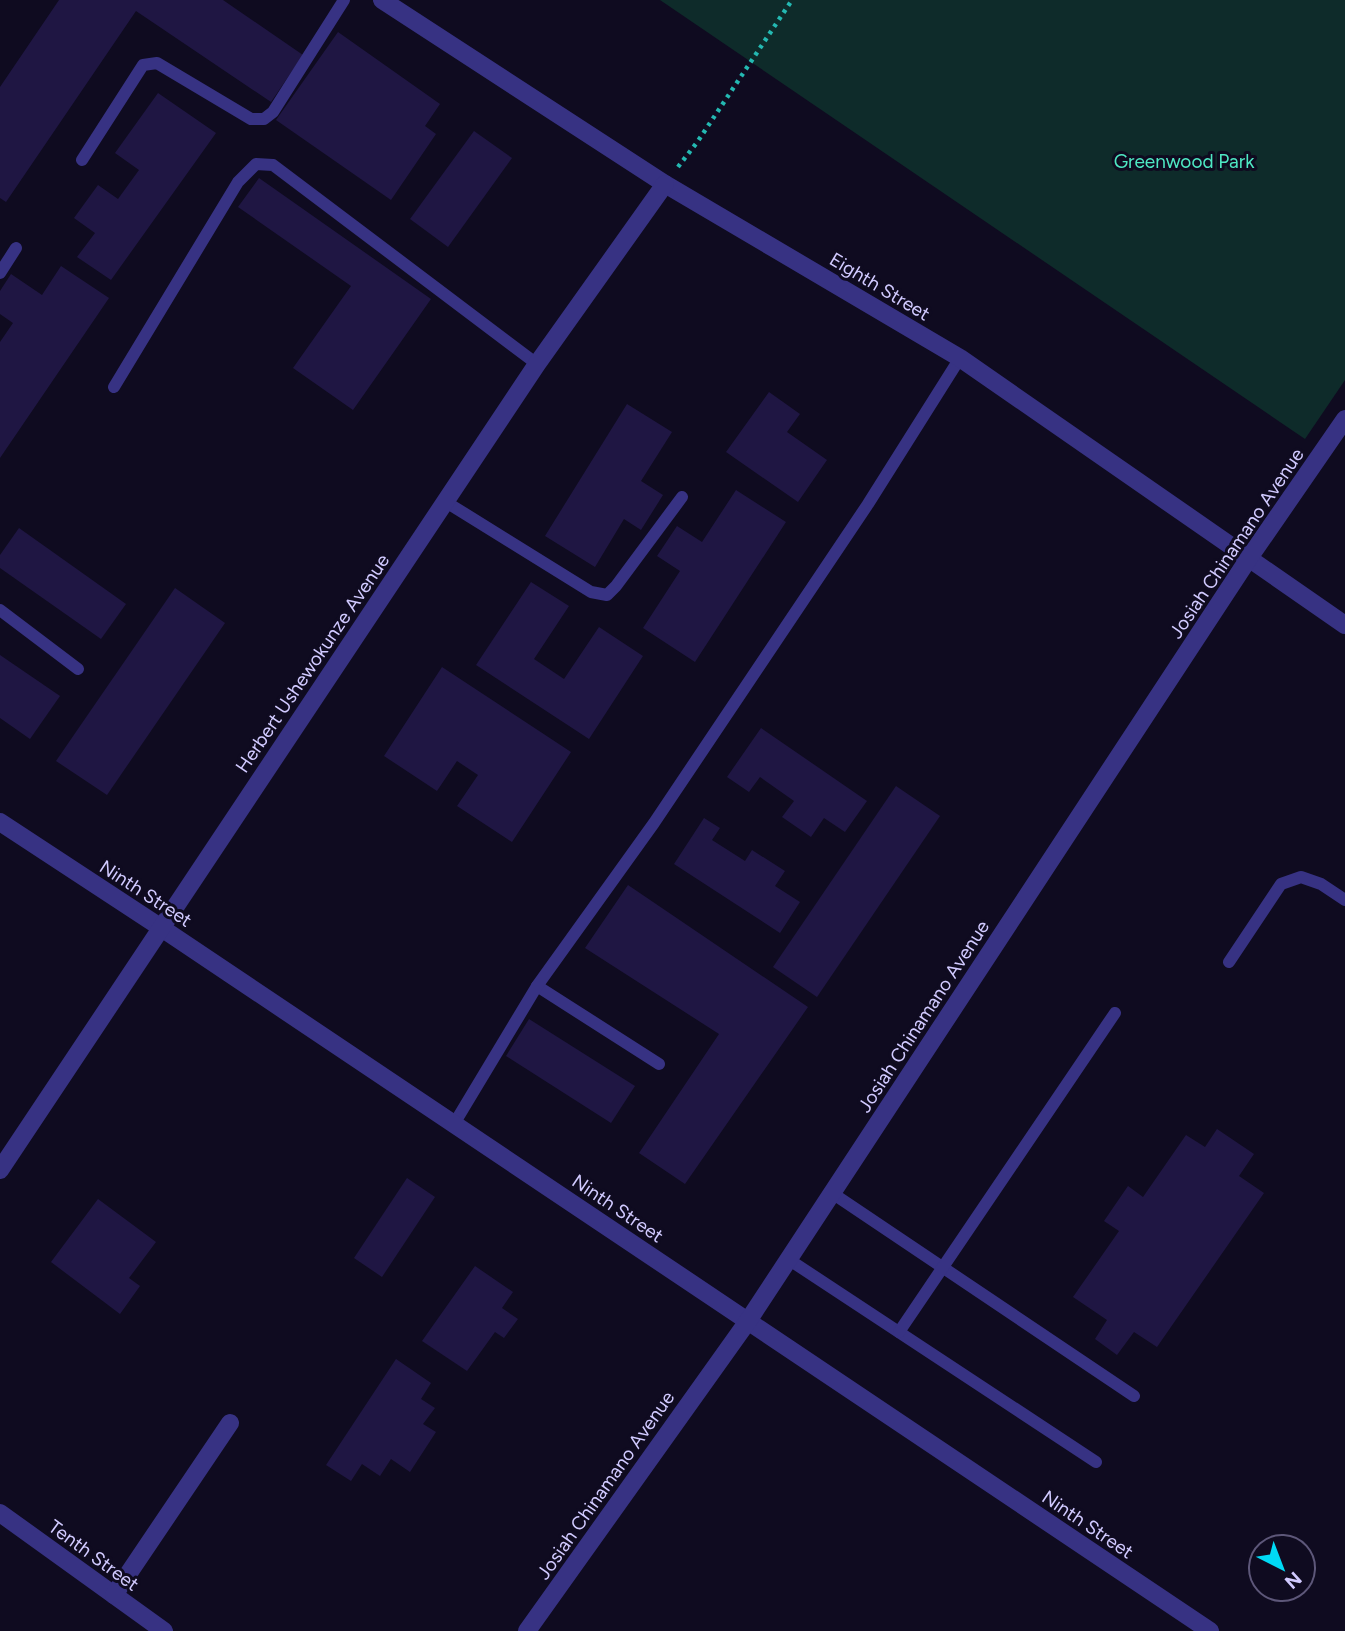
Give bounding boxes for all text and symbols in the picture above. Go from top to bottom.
park label: Greenwood Park [1114,150,1255,173]
street label: Eighth Street [825,247,934,325]
street label: Josiah Chinamano Avenue [1164,444,1309,643]
street label: Herbert Ushewokunze Avenue [231,550,394,777]
street label: Ninth Street [95,855,196,932]
street label: Josiah Chinamano Avenue [853,916,994,1117]
street label: Ninth Street [568,1169,668,1247]
street label: Josiah Chinamano Avenue [532,1387,679,1584]
street label: Ninth Street [1038,1485,1138,1563]
street label: Tenth Street [44,1515,143,1596]
north arrow [1247,1533,1317,1603]
text: N [1280,1567,1306,1594]

